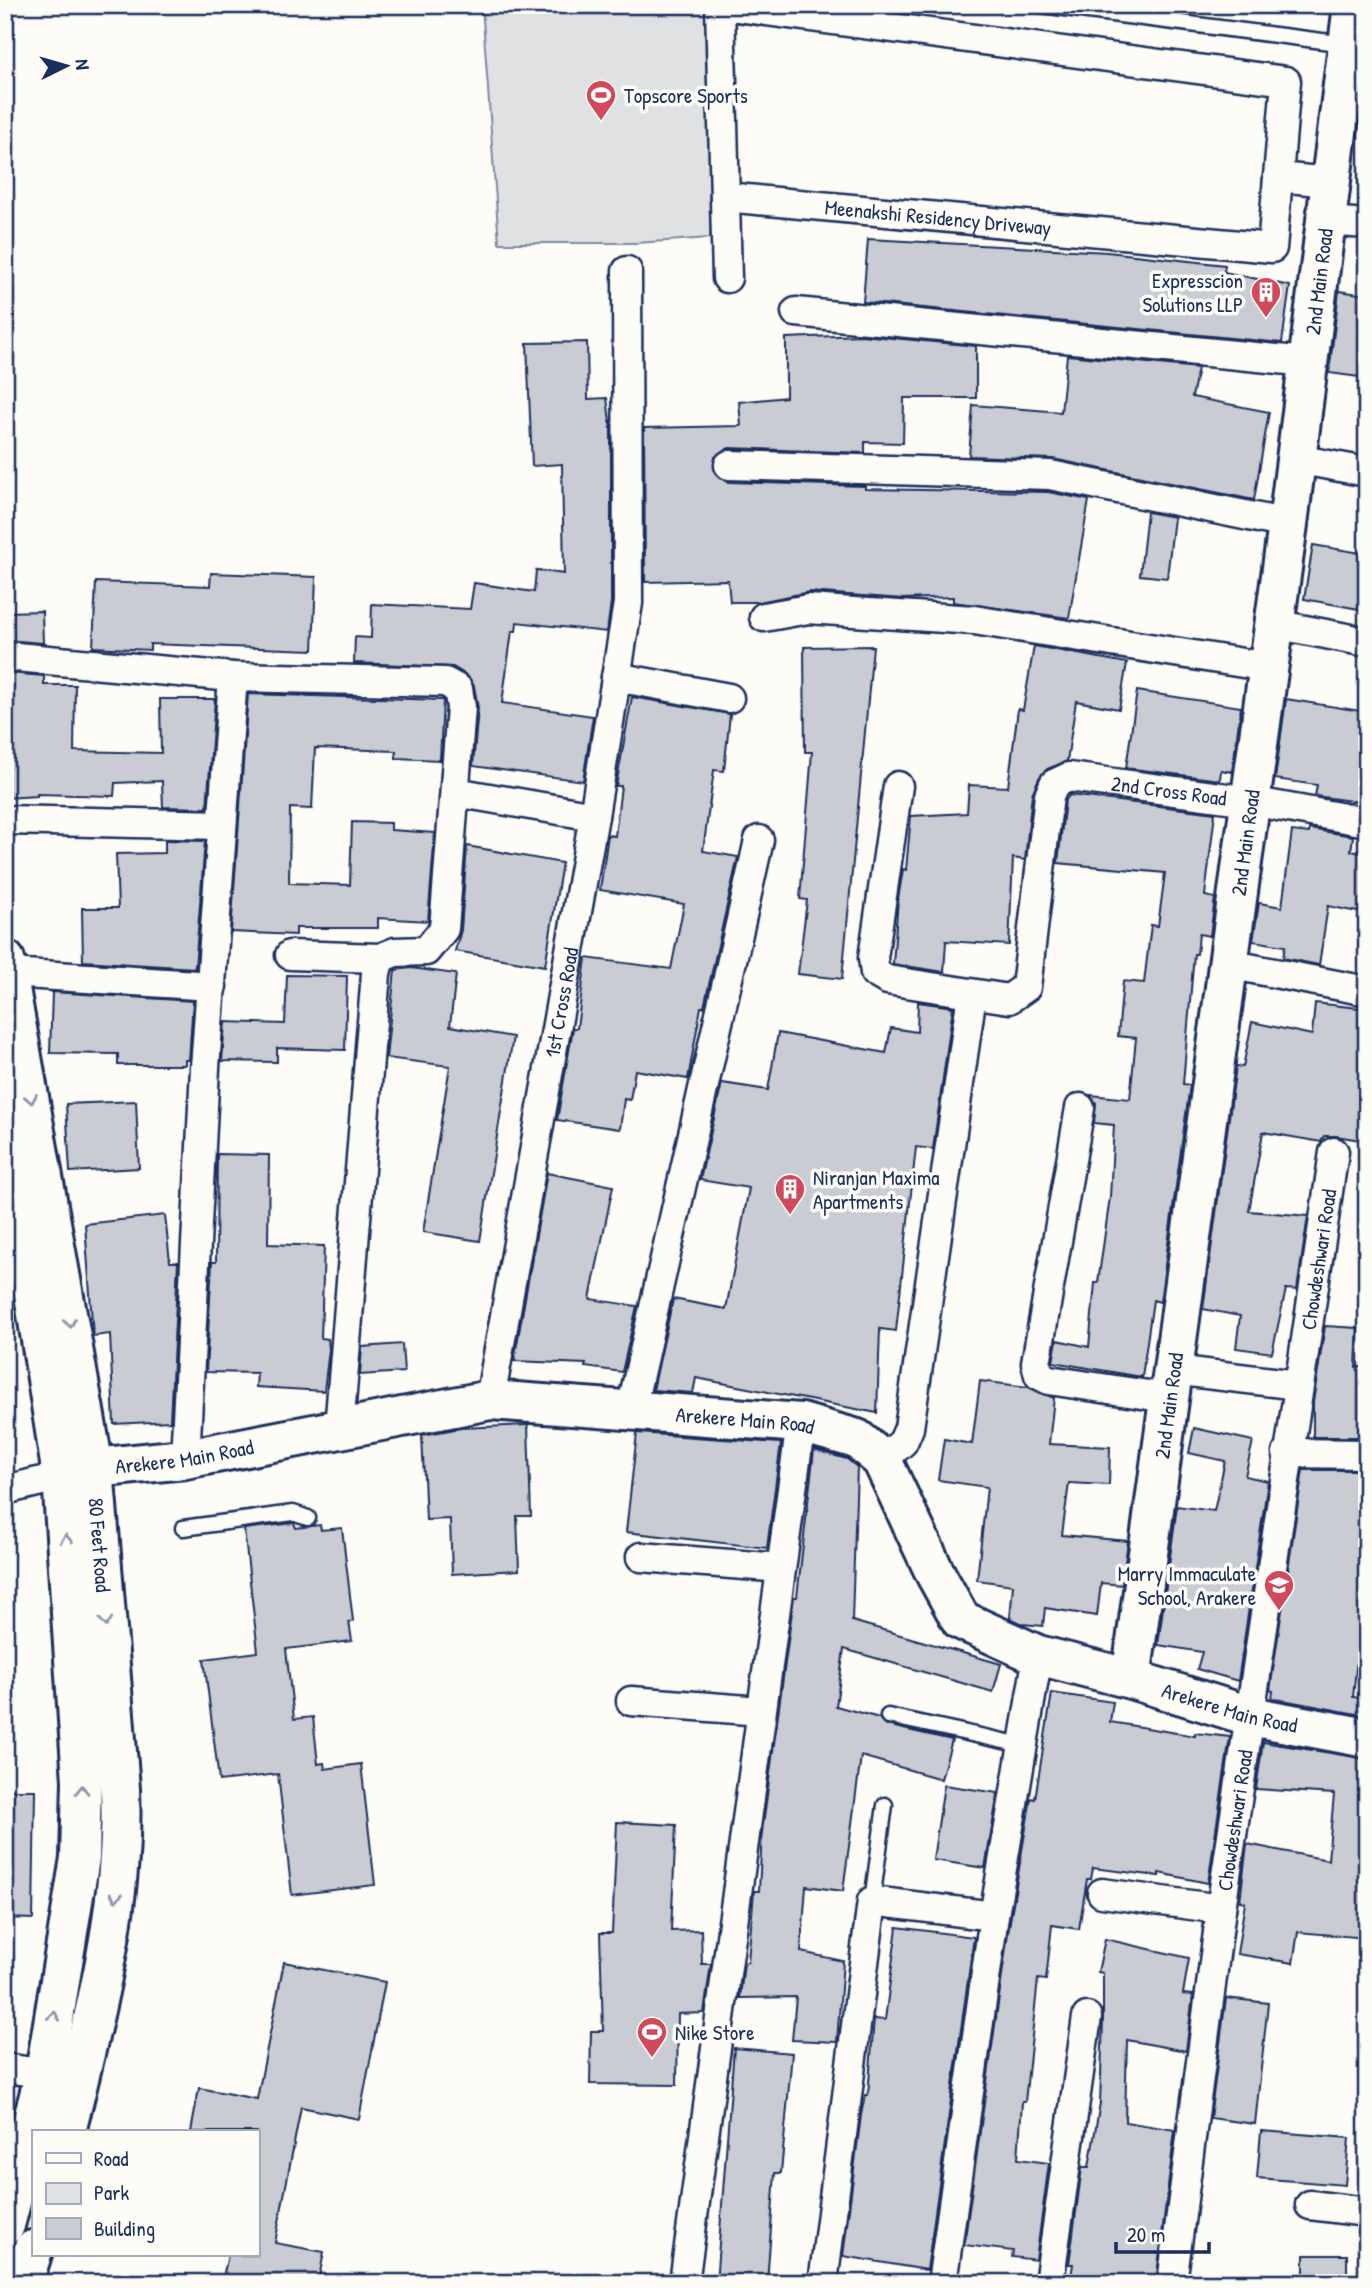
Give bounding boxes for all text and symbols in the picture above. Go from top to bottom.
north arrow [32,32,102,102]
text: N [70,58,96,71]
sports icon: Topscore Sports [584,78,618,122]
place label: Topscore Sports [624,81,748,110]
street label: Meenakshi Residency Driveway [824,192,1053,242]
street label: 2nd Main Road [1297,227,1339,336]
place label: Expresscion Solutions LLP [1142,266,1243,319]
building icon: Expresscion Solutions LLP [1249,275,1283,319]
street label: 2nd Cross Road [1110,768,1228,812]
street label: 2nd Main Road [1223,788,1266,897]
street label: 1st Cross Road [537,945,585,1060]
one-way arrow [23,1093,38,1105]
place label: Niranjan Maxima Apartments [813,1163,940,1216]
building icon: Niranjan Maxima Apartments [773,1172,807,1216]
street label: Chowdeshwari Road [1293,1187,1343,1332]
one-way arrow [62,1317,77,1329]
street label: 2nd Main Road [1147,1351,1190,1460]
street label: Arekere Main Road [675,1399,818,1441]
street label: Arekere Main Road [114,1432,256,1480]
street label: 80 Feet Road [82,1497,119,1593]
one-way arrow [59,1533,74,1544]
place label: Marry Immaculate School, Arakere [1118,1559,1256,1612]
school or university icon: Marry Immaculate School, Arakere [1262,1568,1296,1612]
one-way arrow [98,1617,113,1628]
street label: Arekere Main Road [1159,1675,1300,1739]
street label: Chowdeshwari Road [1209,1748,1259,1893]
one-way arrow [74,1785,90,1795]
one-way arrow [109,1892,124,1903]
one-way arrow [46,2010,61,2022]
sports icon: Nike Store [635,2015,669,2059]
place label: Nike Store [675,2018,755,2047]
legend [32,2130,259,2256]
text: Road [94,2144,128,2173]
text: Park [94,2178,129,2207]
scale bar [1116,2211,1209,2255]
text: Building [94,2214,155,2243]
text: 20 m [1127,2220,1165,2249]

